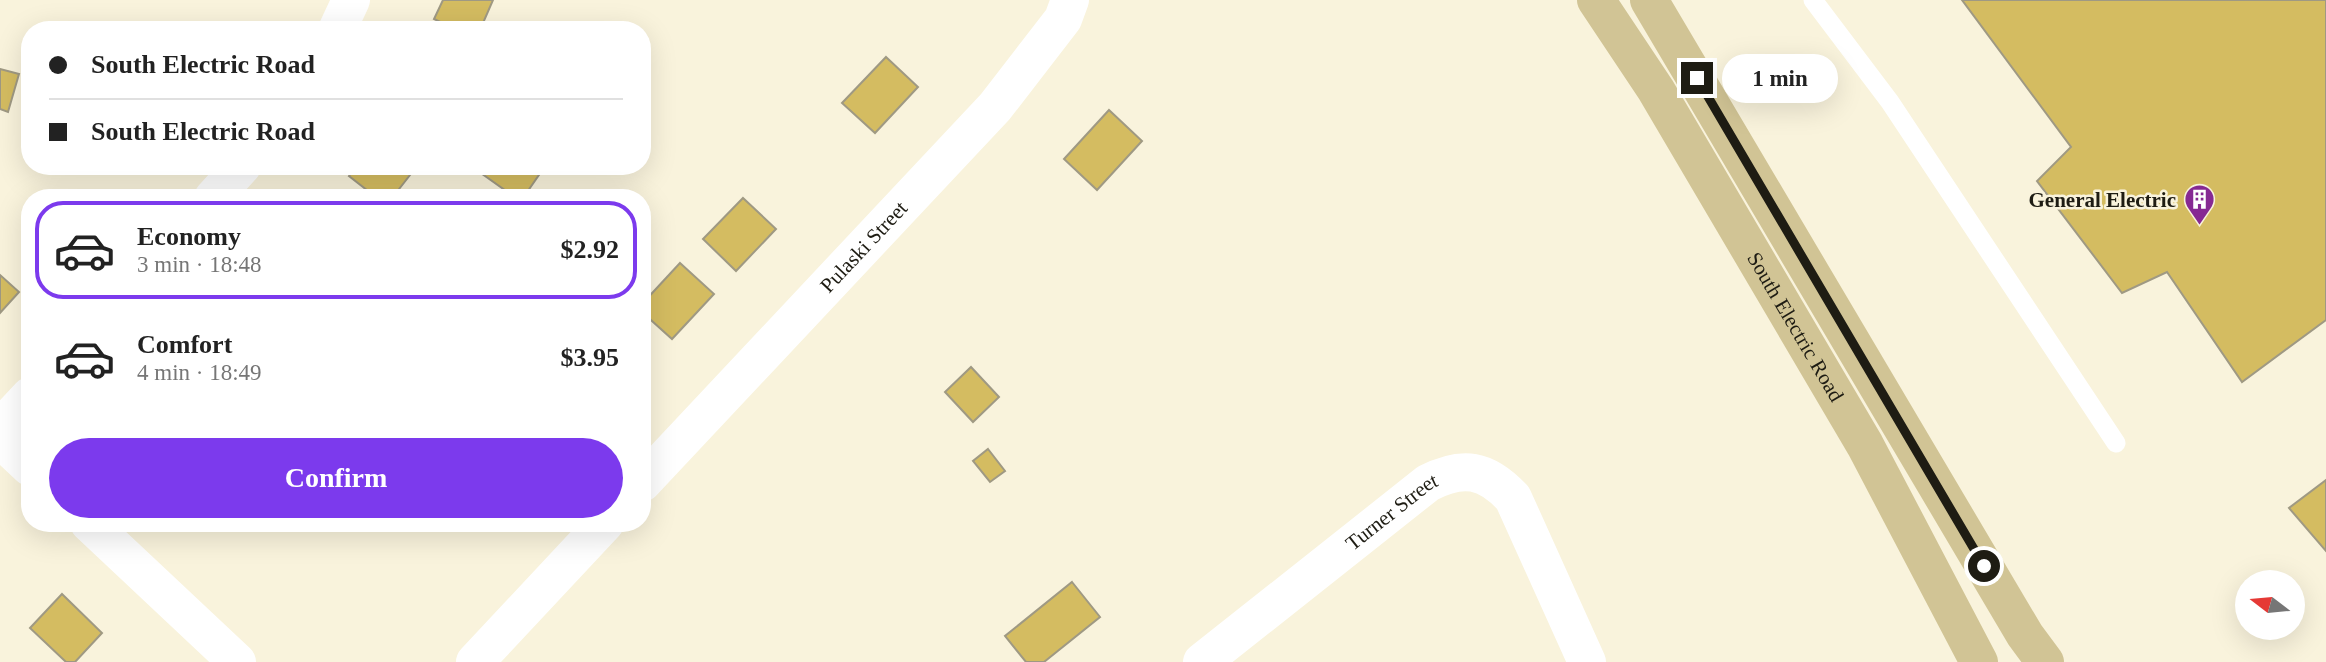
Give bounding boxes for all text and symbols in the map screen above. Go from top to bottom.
text: South Electric Road [91,50,315,79]
callout: 1 min [1722,54,1837,102]
route end [1681,62,1713,94]
text: 1 min [1752,66,1808,91]
text: South Electric Road [91,117,315,146]
building icon: General Electric [2182,183,2216,227]
place label: General Electric [2028,188,2176,212]
street label: Pulaski Street [815,196,912,297]
icon: car [53,219,116,282]
text: Economy [137,222,241,251]
text: $2.92 [561,235,619,264]
street label: South Electric Road [1742,248,1849,406]
text: 3 min · 18:48 [137,252,262,277]
icon: car [53,327,116,390]
text: Comfort [137,330,232,359]
text: $3.95 [561,343,619,372]
text: 4 min · 18:49 [137,360,262,385]
button: Confirm [49,438,623,518]
street label: Turner Street [1341,468,1442,556]
route start [1968,550,2000,582]
north arrow [2235,570,2305,640]
map controls [2235,570,2305,640]

